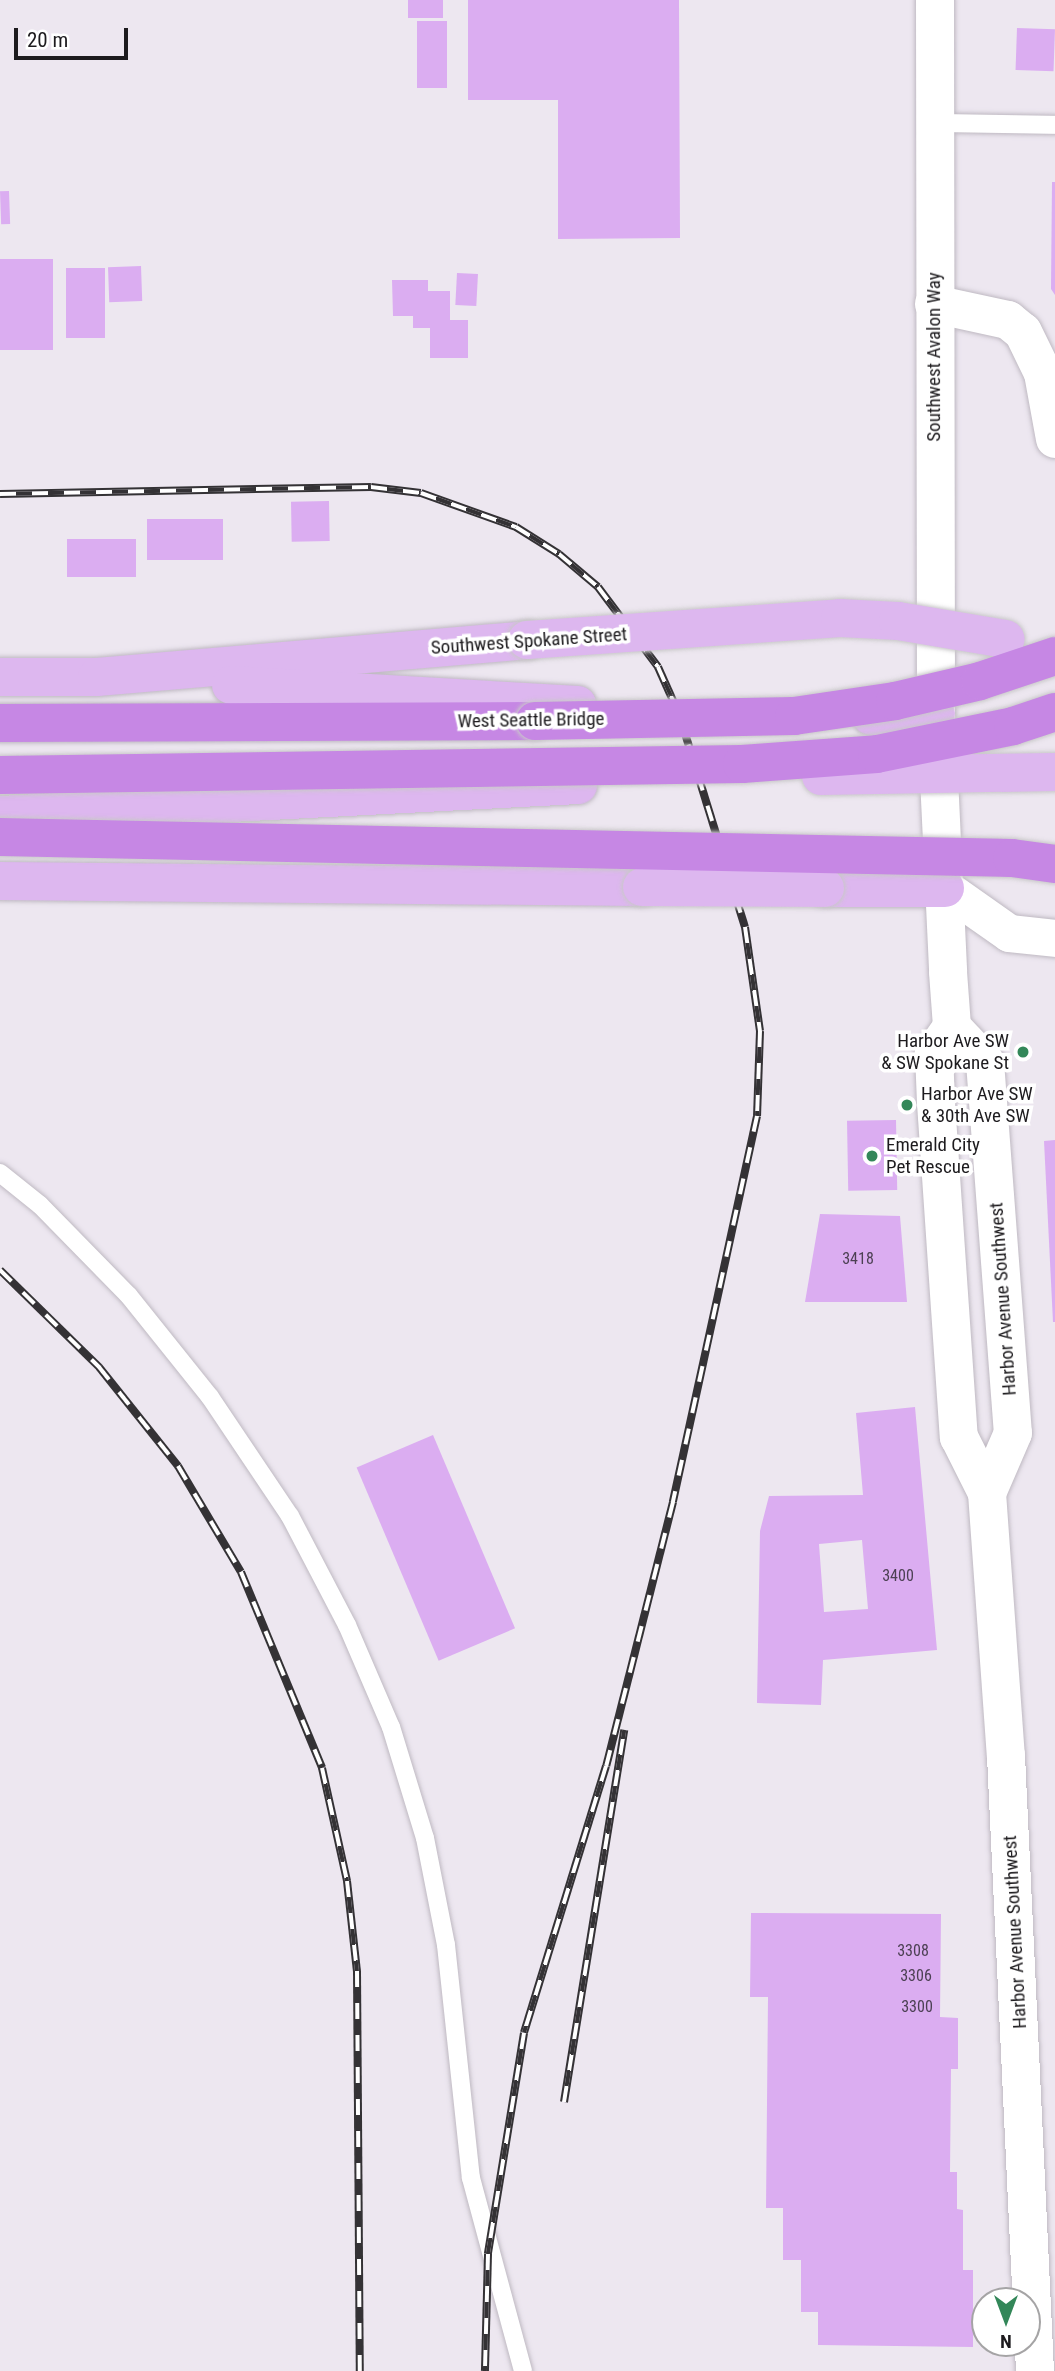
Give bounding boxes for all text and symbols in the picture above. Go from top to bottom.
scale bar [18,14,131,58]
text: 20 m [27,28,68,52]
street label: Southwest Avalon Way [923,272,945,442]
street label: Southwest Spokane Street [430,623,628,659]
street label: West Seattle Bridge [457,707,605,733]
place label: Harbor Ave SW & SW Spokane St [881,1030,1009,1074]
marker: Harbor Ave SW & SW Spokane St [1015,1044,1031,1060]
place label: Harbor Ave SW & 30th Ave SW [921,1083,1033,1127]
marker: Harbor Ave SW & 30th Ave SW [899,1097,915,1113]
place label: Emerald City Pet Rescue [886,1134,980,1178]
marker: Emerald City Pet Rescue [864,1148,880,1164]
street label: Harbor Avenue Southwest [985,1202,1021,1396]
house number: 3418 [842,1249,874,1269]
house number: 3400 [882,1566,914,1586]
street label: Harbor Avenue Southwest [999,1835,1031,2029]
house number: 3308 [897,1941,929,1961]
house number: 3306 [900,1966,932,1986]
house number: 3300 [901,1997,933,2017]
north arrow [971,2287,1041,2357]
text: N [1000,2330,1012,2353]

